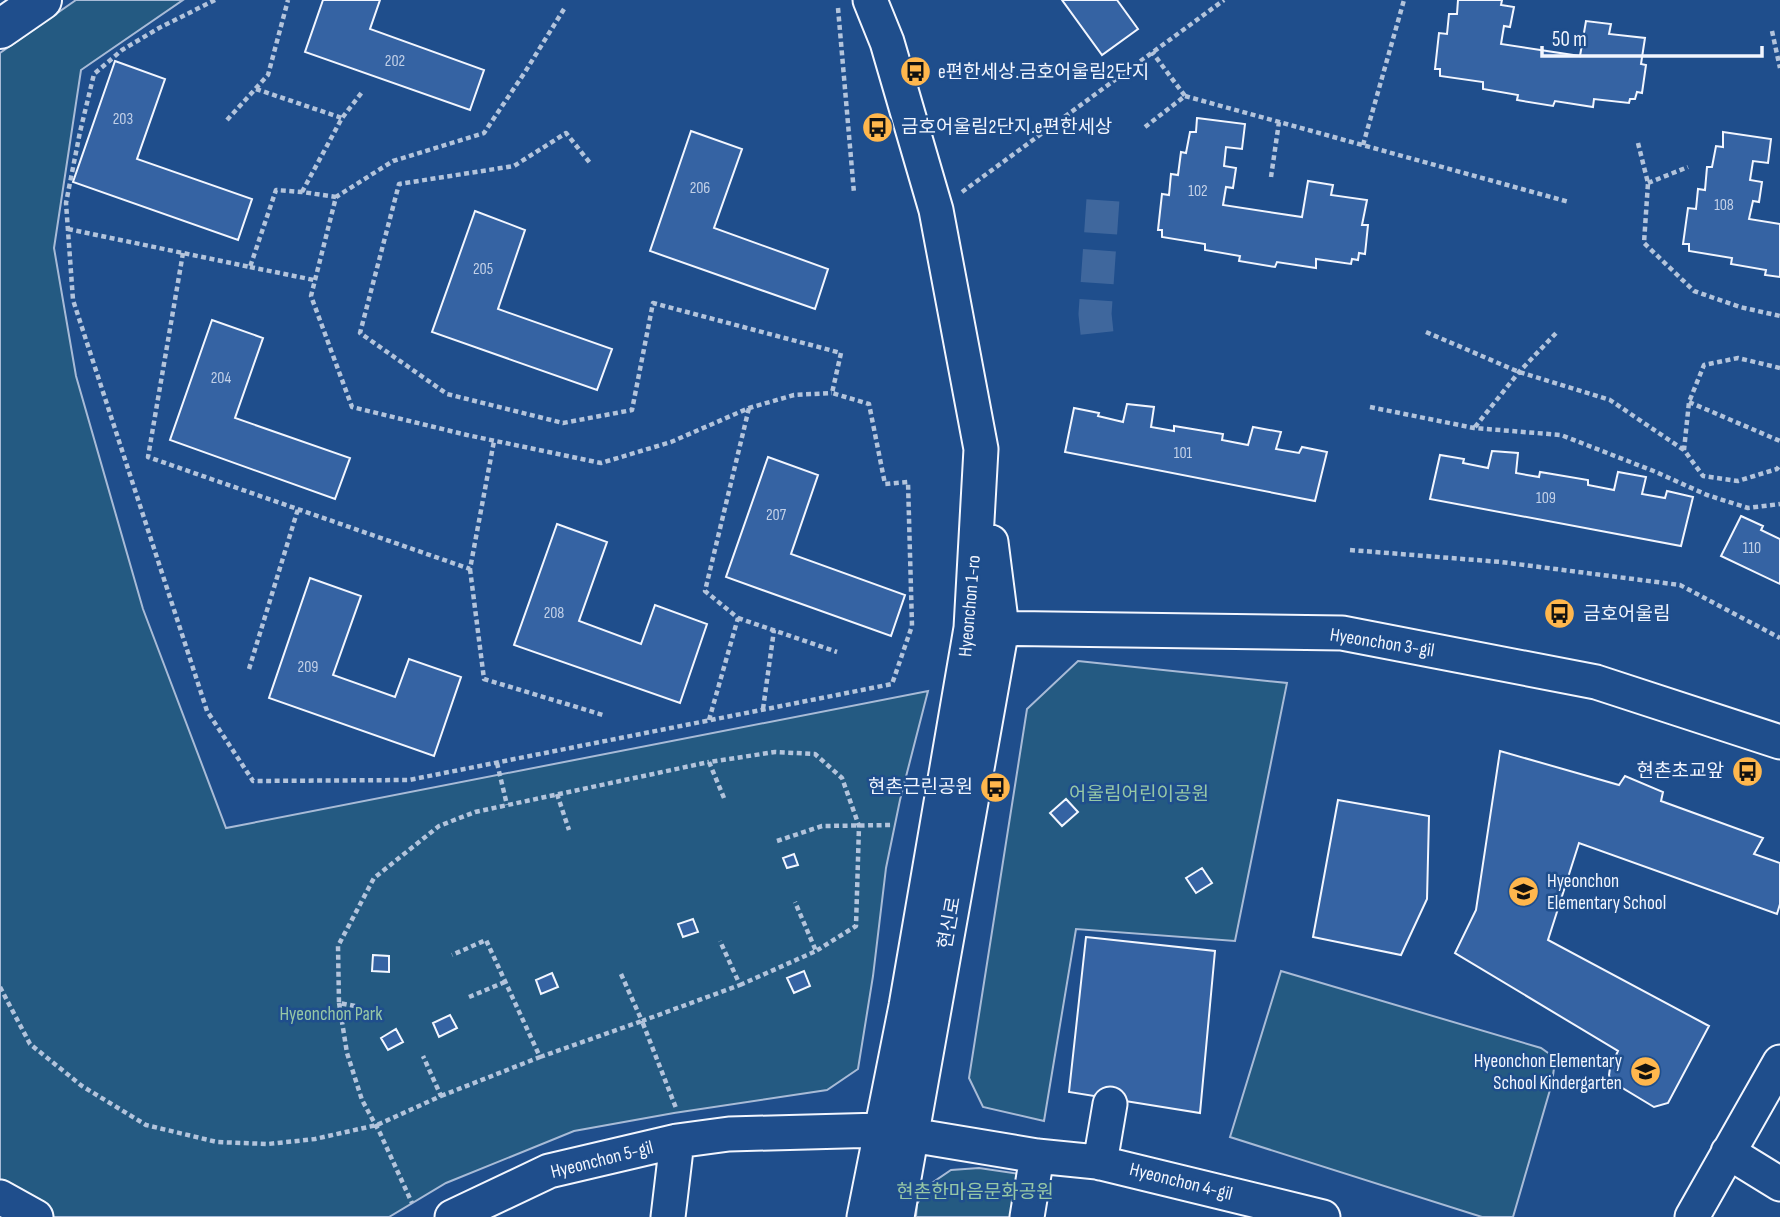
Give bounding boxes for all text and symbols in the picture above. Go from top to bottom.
scale bar [1542,14,1762,58]
text: 50 m [1552,27,1587,52]
house number: 202 [385,52,405,71]
bus stop icon: e편한세상.금호어울림2단지 [898,55,932,89]
place label: e편한세상.금호어울림2단지 [938,61,1149,84]
house number: 203 [113,110,133,129]
bus stop icon: 금호어울림2단지.e편한세상 [861,110,895,144]
place label: 금호어울림2단지.e편한세상 [901,116,1112,139]
house number: 206 [690,179,710,198]
house number: 102 [1188,182,1208,201]
house number: 108 [1714,196,1734,215]
house number: 205 [473,260,493,279]
house number: 204 [211,369,232,388]
house number: 101 [1174,444,1193,463]
house number: 109 [1536,489,1556,508]
house number: 207 [766,506,787,525]
house number: 110 [1743,539,1761,558]
street label: Hyeonchon 1-ro [954,554,986,658]
bus stop icon: 금호어울림 [1543,597,1577,631]
place label: 금호어울림 [1583,603,1670,626]
house number: 208 [544,604,564,623]
street label: Hyeonchon 3-gil [1328,623,1436,663]
house number: 209 [298,658,318,677]
bus stop icon: 현촌초교앞 [1730,754,1764,788]
place label: 현촌초교앞 [1637,760,1725,783]
bus stop icon: 현촌근린공원 [979,770,1013,804]
place label: 현촌근린공원 [868,776,973,799]
park label: 어울림어린이공원 [1069,783,1209,806]
place label: Hyeonchon Elementary School [1547,870,1666,915]
school or university icon: Hyeonchon Elementary School [1507,875,1541,909]
street label: 현신로 [934,895,966,951]
park label: Hyeonchon Park [279,1003,383,1026]
place label: Hyeonchon Elementary School Kindergarten [1474,1050,1623,1095]
school or university icon: Hyeonchon Elementary School Kindergarten [1628,1055,1662,1089]
street label: Hyeonchon 5-gil [548,1136,656,1184]
street label: Hyeonchon 4-gil [1127,1158,1235,1206]
park label: 현촌한마음문화공원 [896,1181,1054,1204]

